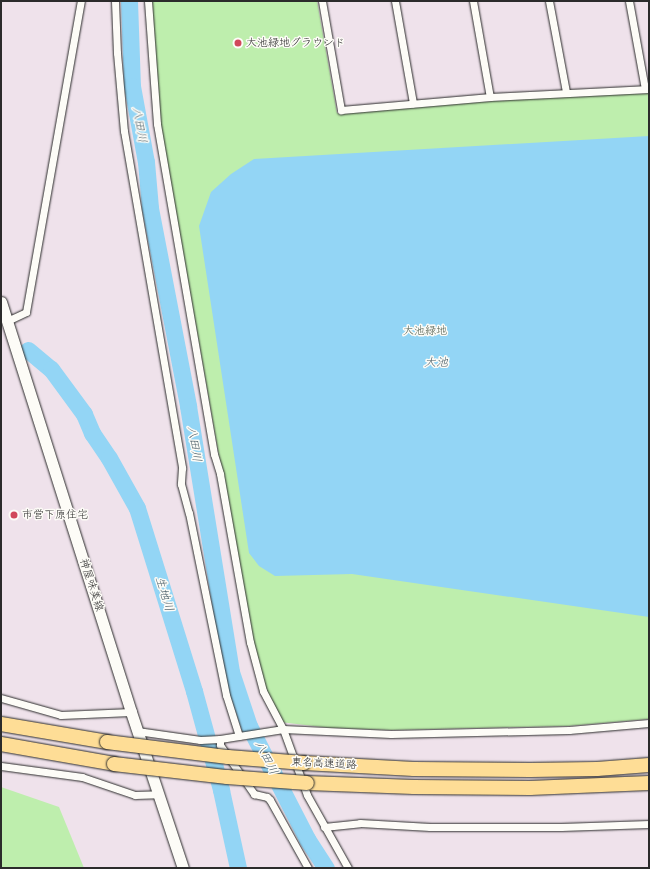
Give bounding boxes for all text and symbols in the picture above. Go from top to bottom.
place label: 大池緑地グラウンド [246,36,345,50]
marker: 大池緑地グラウンド [233,38,243,48]
water label: 八田川 [129,106,149,144]
park label: 大池緑地 [403,324,447,338]
water label: 大池 [424,356,448,370]
water label: 八田川 [184,425,204,463]
place label: 市営下原住宅 [22,508,88,522]
marker: 市営下原住宅 [9,510,19,520]
street label: 神屋味美線 [76,557,106,613]
water label: 生地川 [152,575,176,613]
water label: 八田川 [251,739,281,777]
street label: 東名高速道路 [291,756,357,772]

